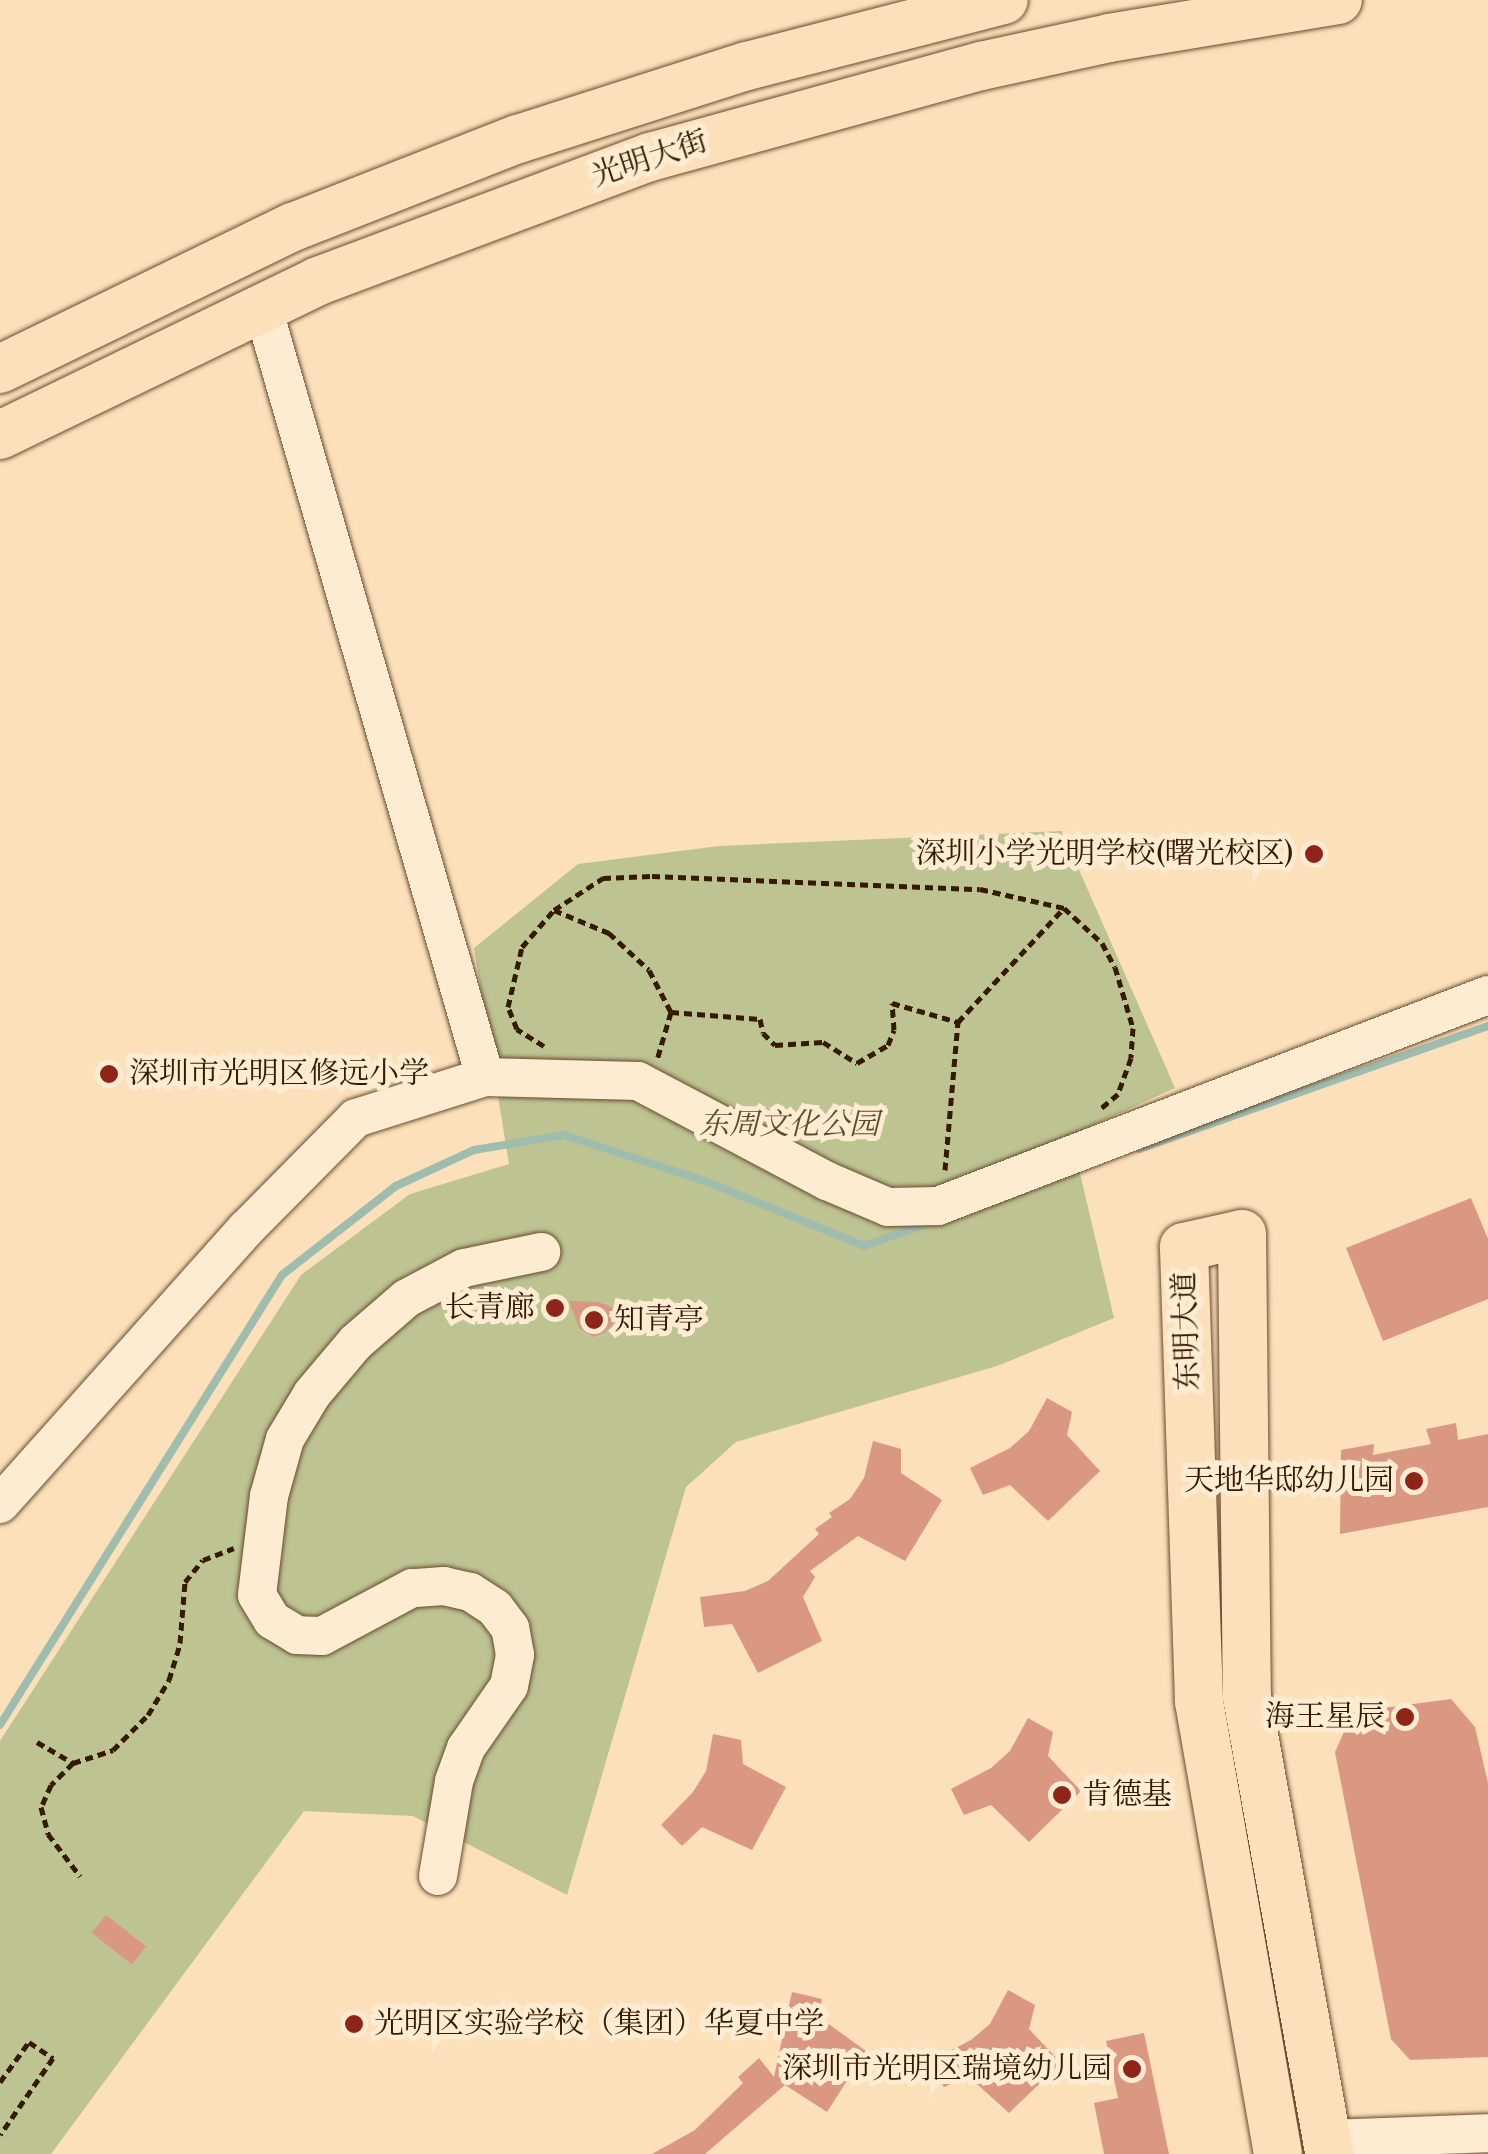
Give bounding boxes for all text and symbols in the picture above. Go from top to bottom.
street label: 光明大街 [587,123,713,195]
place label: 深圳小学光明学校(曙光校区) [915,836,1294,872]
marker: 深圳小学光明学校(曙光校区) [1303,843,1325,865]
place label: 深圳市光明区修远小学 [129,1056,429,1092]
marker: 深圳市光明区修远小学 [98,1063,120,1085]
park label: 东周文化公园 [699,1107,879,1143]
street label: 东明大道 [1167,1270,1207,1392]
place label: 长青廊 [445,1290,535,1326]
marker: 长青廊 [544,1297,566,1319]
place label: 知青亭 [614,1302,704,1338]
marker: 知青亭 [583,1309,605,1331]
place label: 天地华邸幼儿园 [1184,1463,1394,1499]
marker: 天地华邸幼儿园 [1403,1470,1425,1492]
place label: 海王星辰 [1265,1699,1385,1735]
marker: 海王星辰 [1394,1706,1416,1728]
place label: 肯德基 [1082,1777,1172,1813]
marker: 肯德基 [1051,1784,1073,1806]
place label: 光明区实验学校（集团）华夏中学 [374,2006,824,2042]
marker: 光明区实验学校（集团）华夏中学 [343,2013,365,2035]
place label: 深圳市光明区瑞境幼儿园 [782,2051,1112,2087]
marker: 深圳市光明区瑞境幼儿园 [1121,2058,1143,2080]

